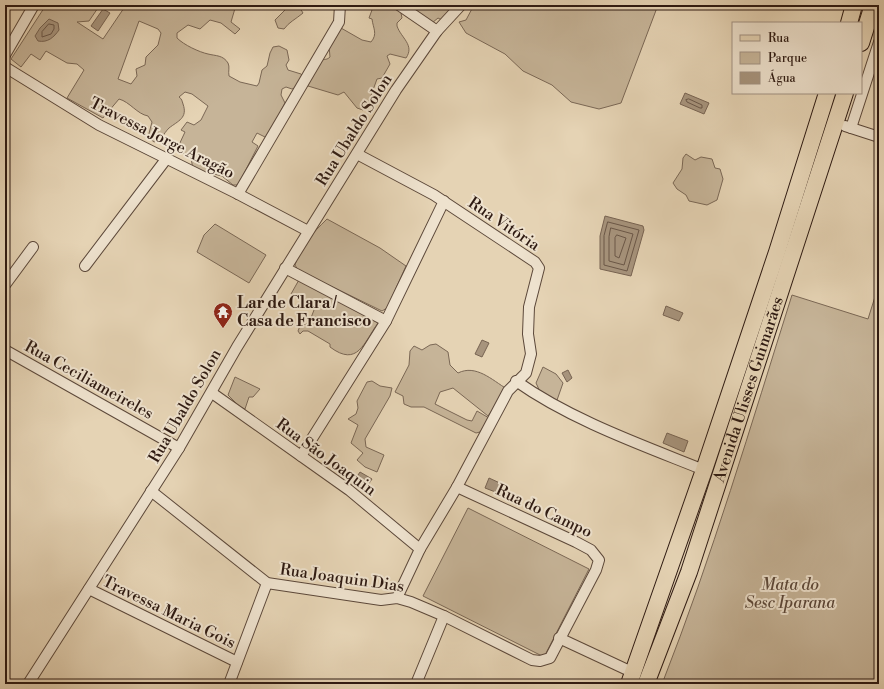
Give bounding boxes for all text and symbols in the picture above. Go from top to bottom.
legend [732,22,862,94]
text: Rua [768,31,790,46]
text: Parque [768,51,807,66]
text: Água [767,69,797,86]
street label: Rua Ubaldo Solon [312,70,397,190]
street label: Travessa Jorge Aragão [86,93,238,183]
street label: Rua Vitória [464,193,544,256]
place label: Lar de Clara / Casa de Francisco [237,293,372,331]
street label: Avenida Ulisses Guimarães [709,294,788,486]
temple icon: Lar de Clara / Casa de Francisco [212,301,234,329]
street label: Rua Ceciliameireles [21,336,157,424]
street label: Rua Ubaldo Solon [144,345,226,466]
street label: Rua São Joaquin [272,414,380,500]
street label: Rua do Campo [493,480,595,542]
street label: Rua Joaquin Dias [278,559,406,597]
street label: Travessa Maria Gois [99,571,239,653]
park label: Mata do Sesc Iparana [745,575,835,613]

